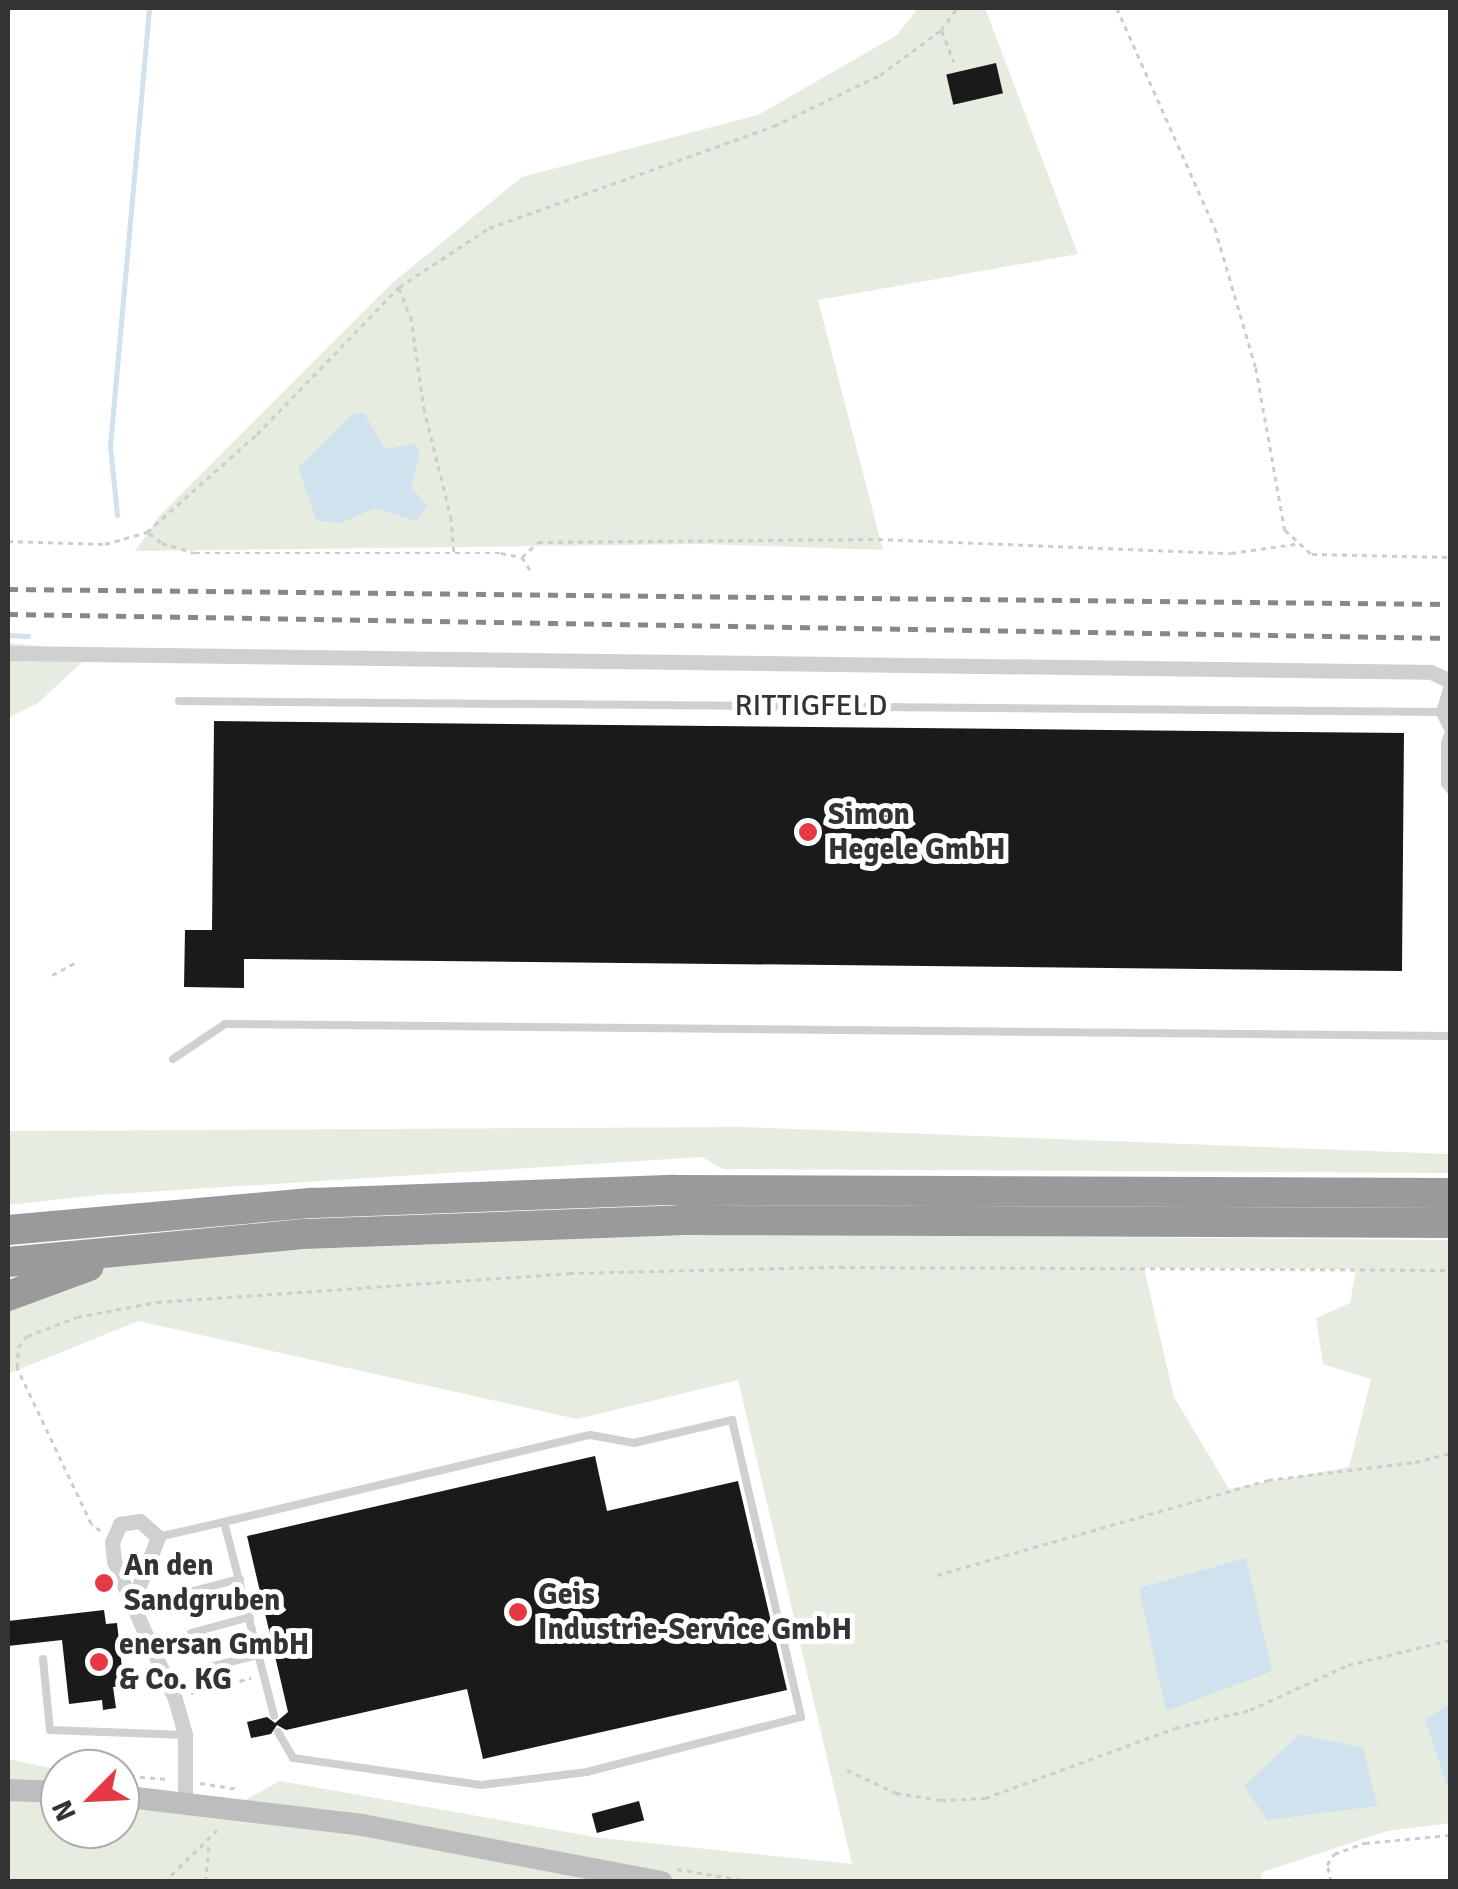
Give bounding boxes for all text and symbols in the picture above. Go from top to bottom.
street label: RITTIGFELD [735,688,887,724]
place label: Simon Hegele GmbH [828,797,1006,868]
marker: Simon Hegele GmbH [797,821,819,843]
place label: An den Sandgruben [124,1548,280,1618]
marker: An den Sandgruben [93,1572,115,1594]
place label: Geis Industrie-Service GmbH [538,1577,852,1648]
marker: Geis Industrie-Service GmbH [507,1601,529,1623]
place label: enersan GmbH & Co. KG [119,1627,309,1698]
marker: enersan GmbH & Co. KG [88,1651,110,1673]
north arrow [40,1749,140,1849]
text: N [45,1795,84,1826]

